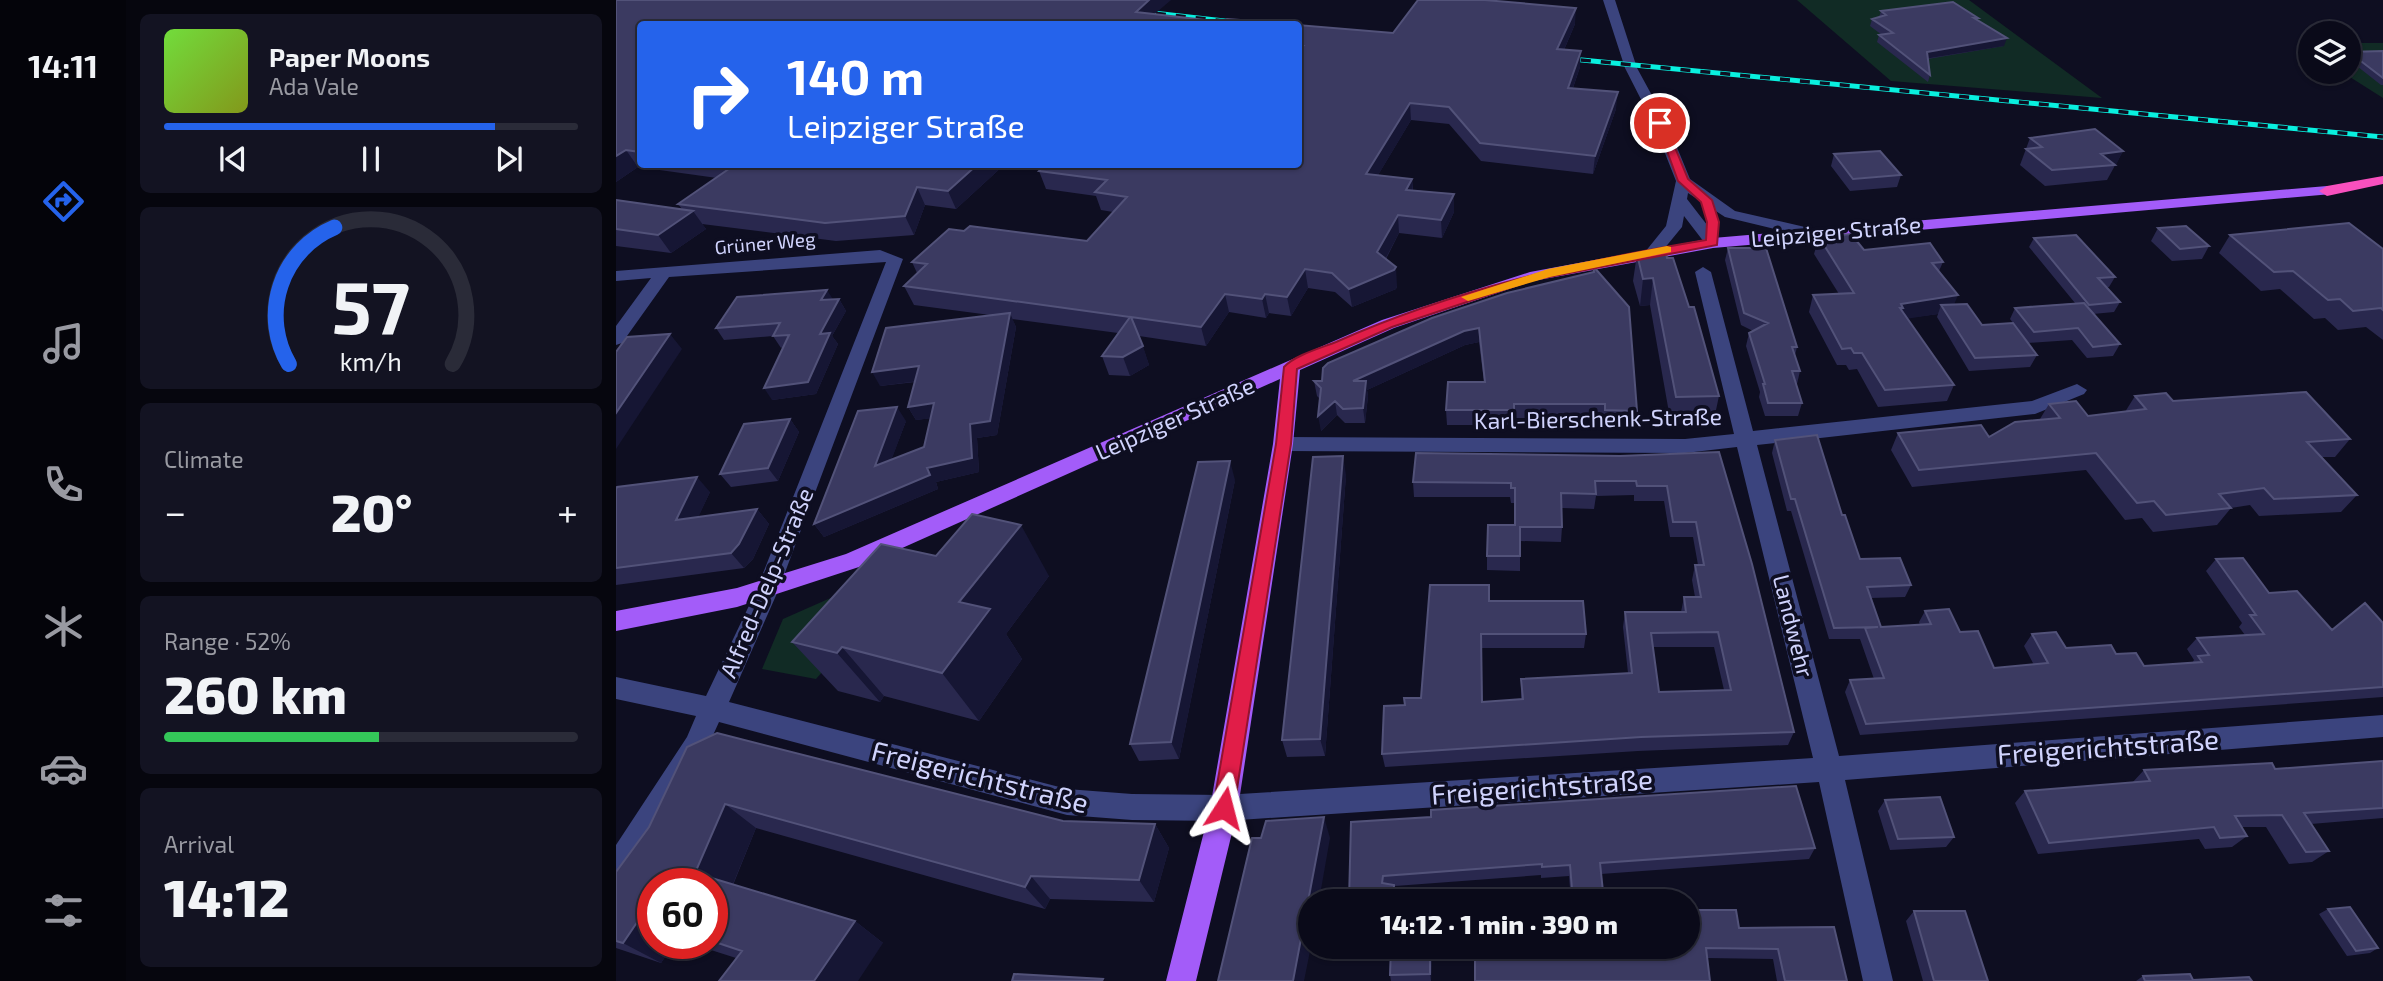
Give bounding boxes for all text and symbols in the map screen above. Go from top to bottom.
map controls [2298,21,2361,84]
button: layers [2298,21,2361,84]
text: Paper Moons [269,41,430,72]
text: 14:11 [28,46,98,84]
text: 140 m [787,46,924,105]
icon: right [672,49,763,140]
text: Ada Vale [269,72,359,100]
pin [1630,93,1690,153]
icon: arrive [1641,104,1679,142]
text: Leipziger Straße [787,106,1025,144]
icon: previous [214,140,252,178]
icon: pause [352,140,390,178]
icon: next [490,140,528,178]
icon: directions [39,177,88,226]
street label: Leipziger Straße [1750,210,1922,252]
street label: Grüner Weg [713,227,817,258]
text: 57 [332,261,410,349]
icon: music [39,319,88,368]
text: km/h [340,346,402,376]
street label: Leipziger Straße [1091,371,1258,466]
street label: Karl-Bierschenk-Straße [1474,402,1722,434]
text: Climate [164,445,244,473]
icon: phone [39,460,88,509]
text: 20° [331,480,412,542]
street label: Alfred-Delp-Straße [713,483,819,682]
text: − [164,488,186,534]
text: + [557,488,578,534]
street label: Landwehr [1768,572,1820,680]
icon: climate [39,602,88,651]
text: Range · 52% [164,627,291,655]
text: 260 km [164,662,347,724]
street label: Freigerichtstraße [1996,721,2220,771]
street label: Freigerichtstraße [868,733,1092,819]
icon: car [39,744,88,793]
street label: Freigerichtstraße [1430,761,1654,811]
position arrow [1187,771,1261,845]
text: Arrival [164,830,234,858]
text: 14:12 [164,865,289,927]
speed limit sign: 60 [637,868,728,959]
icon: filters [39,886,88,935]
text: 14:12 · 1 min · 390 m [1380,908,1618,939]

